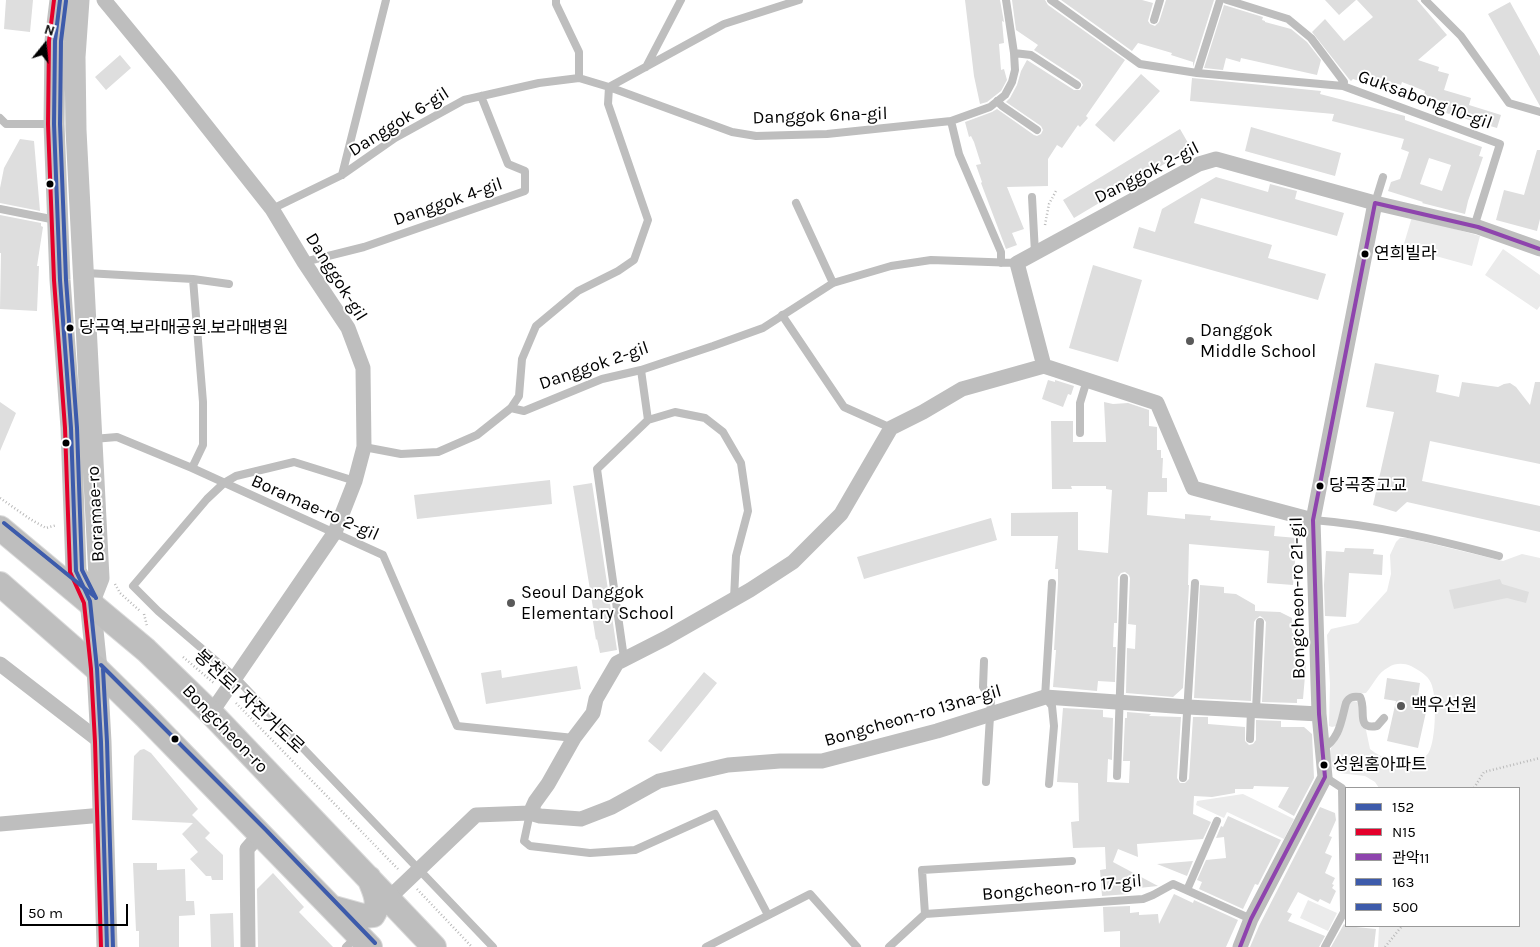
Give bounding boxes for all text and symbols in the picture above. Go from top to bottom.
north arrow [20,20,70,70]
text: N [42,21,57,40]
street label: Guksabong 10-gil [1355,66,1495,134]
street label: Danggok 6-gil [345,83,453,161]
street label: Danggok 6na-gil [752,103,888,129]
street label: Danggok 2-gil [1091,137,1203,209]
street label: Danggok 4-gil [391,173,505,231]
unlabelled marker [45,179,55,189]
street label: Danggok-gil [300,229,372,325]
place label: 연희빌라 [1374,244,1437,264]
marker: 연희빌라 [1360,249,1370,259]
place label: 당곡역.보라매공원.보라매병원 [79,318,288,338]
place label: Danggok Middle School [1200,320,1316,362]
marker: 당곡역.보라매공원.보라매병원 [65,323,75,333]
marker: Danggok Middle School [1184,335,1196,347]
street label: Danggok 2-gil [536,337,652,395]
unlabelled marker [61,438,71,448]
street label: Boramae-ro [83,465,109,563]
street label: Boramae-ro 2-gil [248,470,382,546]
place label: 당곡중고교 [1329,476,1407,496]
marker: 당곡중고교 [1315,481,1325,491]
street label: Bongcheon-ro 21-gil [1286,517,1310,679]
place label: Seoul Danggok Elementary School [521,582,674,624]
marker: Seoul Danggok Elementary School [505,597,517,609]
street label: 봉천로1 자전거도로 [189,645,309,759]
street label: Bongcheon-ro [177,680,273,778]
street label: Bongcheon-ro 13na-gil [822,680,1004,752]
place label: 백우선원 [1411,695,1477,717]
marker: 백우선원 [1395,700,1407,712]
unlabelled marker [170,734,180,744]
place label: 성원홈아파트 [1333,755,1427,775]
marker: 성원홈아파트 [1319,760,1329,770]
legend [1345,787,1520,927]
text: 152 [1392,798,1414,816]
text: N15 [1392,823,1416,841]
text: 관악11 [1392,849,1430,867]
street label: Bongcheon-ro 17-gil [981,870,1143,906]
text: 163 [1392,873,1414,891]
scale bar [22,894,130,926]
text: 500 [1392,898,1418,916]
text: 50 m [28,904,63,922]

